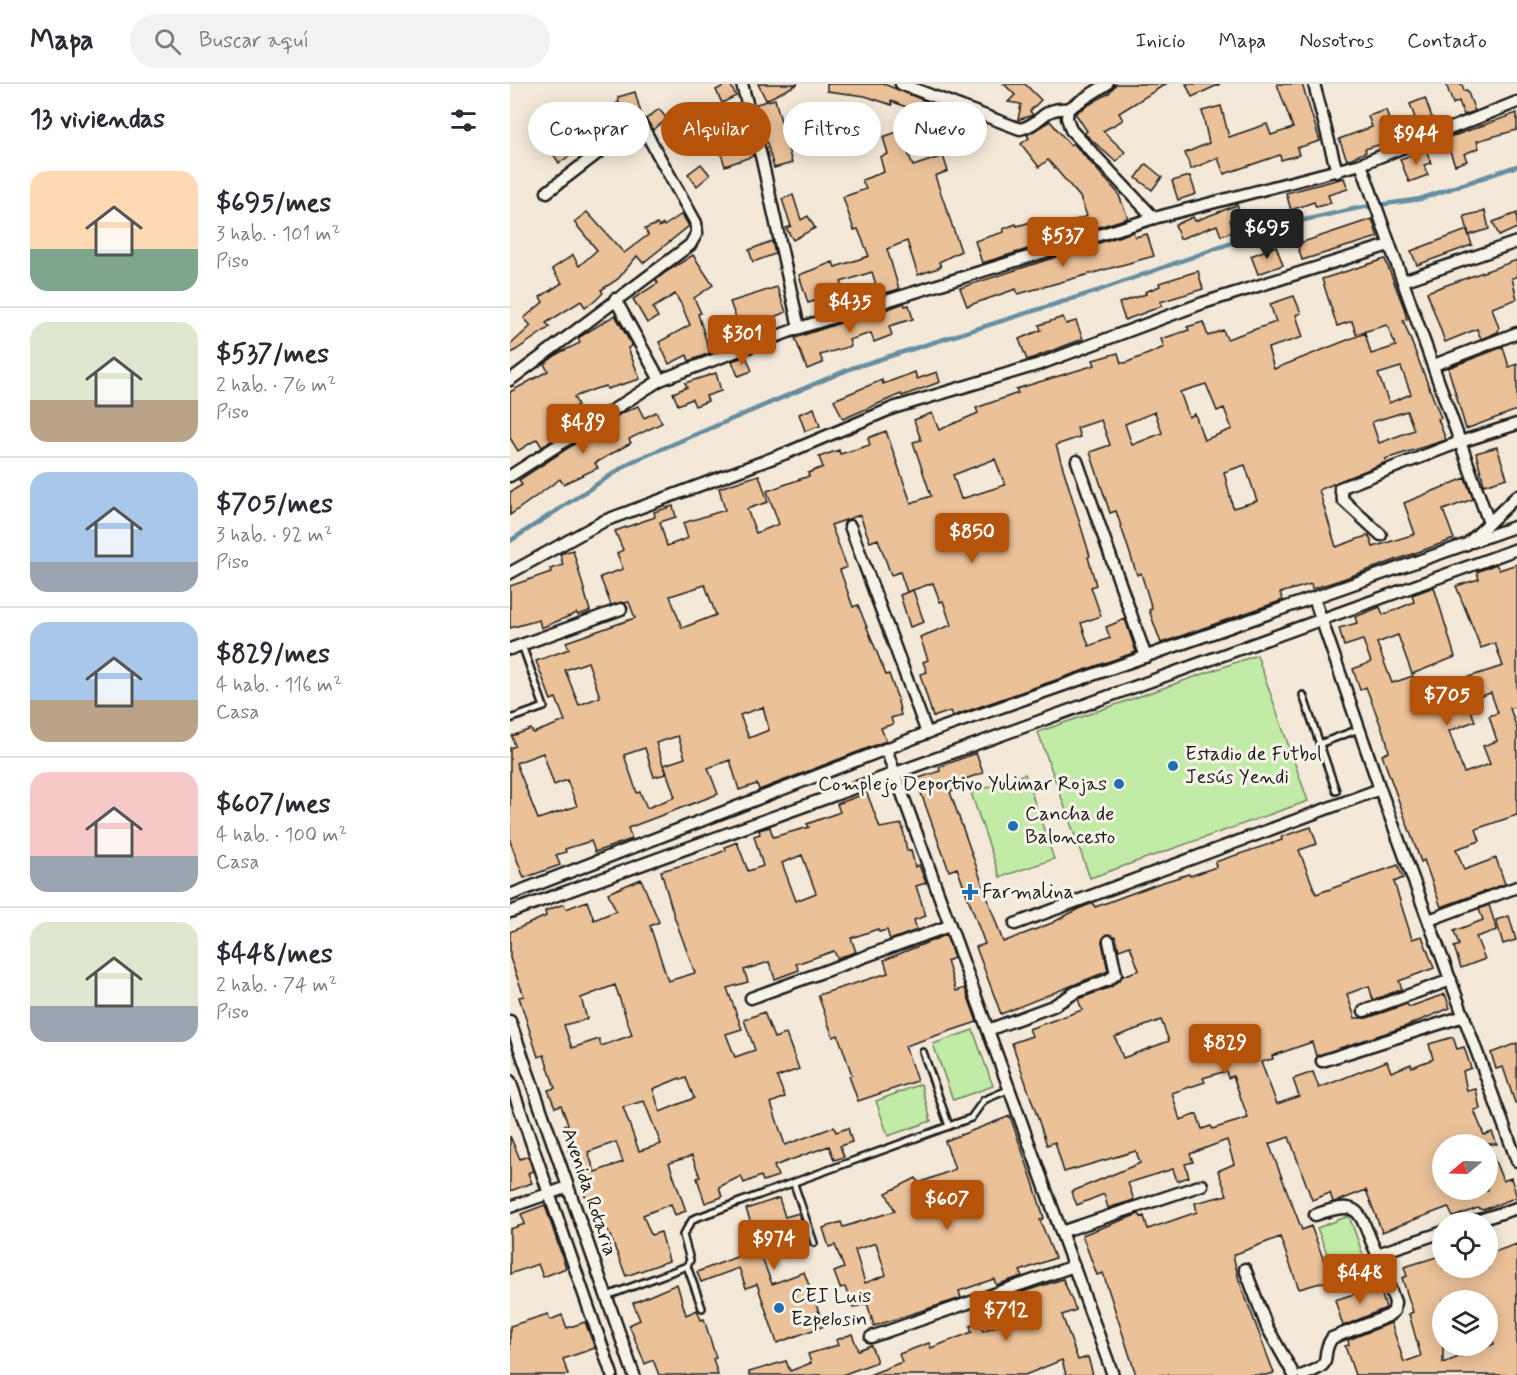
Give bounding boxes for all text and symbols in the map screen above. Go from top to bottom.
search box [130,14,550,68]
text: Mapa [30,23,94,60]
icon: search [151,25,184,58]
text: Buscar aquí [199,27,309,55]
text: Inicio [1136,27,1186,55]
text: Mapa [1219,27,1266,55]
text: Nosotros [1299,27,1374,55]
text: Contacto [1407,27,1487,55]
chip: Comprar [528,102,649,156]
chip: Alquilar [661,102,771,156]
chip: Filtros [783,102,881,156]
chip: Nuevo [893,102,987,156]
text: 13 viviendas [30,103,165,137]
icon: filters [447,104,480,137]
pin: $944 [1380,115,1452,166]
text: $944 [1393,121,1439,148]
text: $695/mes [216,187,331,221]
icon: home [78,195,150,267]
pin: $695 [1231,209,1303,260]
text: $695 [1244,215,1290,242]
pin: $537 [1027,217,1099,268]
text: 3 hab. · 101 m² [216,221,340,248]
text: $537 [1041,223,1085,250]
text: Piso [216,248,249,275]
pin: $435 [814,283,886,334]
text: $435 [829,289,872,316]
pin: $301 [706,315,778,366]
text: $301 [722,321,762,348]
text: $537/mes [216,338,329,372]
icon: home [78,346,150,418]
text: 2 hab. · 76 m² [216,372,336,399]
text: Piso [216,399,249,426]
pin: $489 [547,404,619,455]
text: $489 [561,410,605,437]
text: $705/mes [216,488,333,522]
icon: home [78,496,150,568]
pin: $850 [936,513,1008,564]
text: $850 [949,519,995,546]
text: 3 hab. · 92 m² [216,522,333,549]
text: Piso [216,549,249,576]
text: $829/mes [216,638,330,672]
icon: home [78,646,150,718]
text: 4 hab. · 116 m² [216,672,342,699]
pin: $705 [1411,676,1483,727]
text: $705 [1424,682,1470,709]
text: Casa [216,699,259,726]
place label: Estadio de Futbol Jesús Yendi [1185,741,1322,791]
marker: Estadio de Futbol Jesús Yendi [1166,759,1180,773]
place label: Complejo Deportivo Yulimar Rojas [818,771,1107,798]
marker: Complejo Deportivo Yulimar Rojas [1112,777,1126,791]
text: $607/mes [216,788,330,822]
icon: home [78,796,150,868]
place label: Cancha de Baloncesto [1025,801,1115,851]
marker: Cancha de Baloncesto [1006,819,1020,833]
text: 4 hab. · 100 m² [216,822,347,849]
text: Casa [216,849,259,876]
place label: Farmalina [982,879,1074,906]
marker: Farmalina [963,885,977,899]
text: $448/mes [216,938,333,972]
icon: home [78,946,150,1018]
text: 2 hab. · 74 m² [216,972,337,999]
text: Piso [216,999,249,1026]
pin: $829 [1189,1024,1261,1075]
text: $829 [1203,1030,1247,1057]
street label: Avenida Rotaria [554,1124,624,1260]
north arrow [1432,1134,1498,1200]
map controls [1432,1134,1498,1356]
pin: $607 [911,1180,983,1231]
text: $607 [925,1186,969,1213]
button: locate [1432,1212,1498,1278]
pin: $974 [738,1220,810,1271]
text: $974 [752,1226,796,1253]
pin: $448 [1324,1254,1396,1305]
text: $448 [1337,1260,1383,1287]
place label: CEI Luis Ezpelosin [791,1283,871,1333]
button: layers [1432,1290,1498,1356]
pin: $712 [970,1291,1042,1342]
text: $712 [984,1297,1028,1324]
marker: CEI Luis Ezpelosin [772,1301,786,1315]

